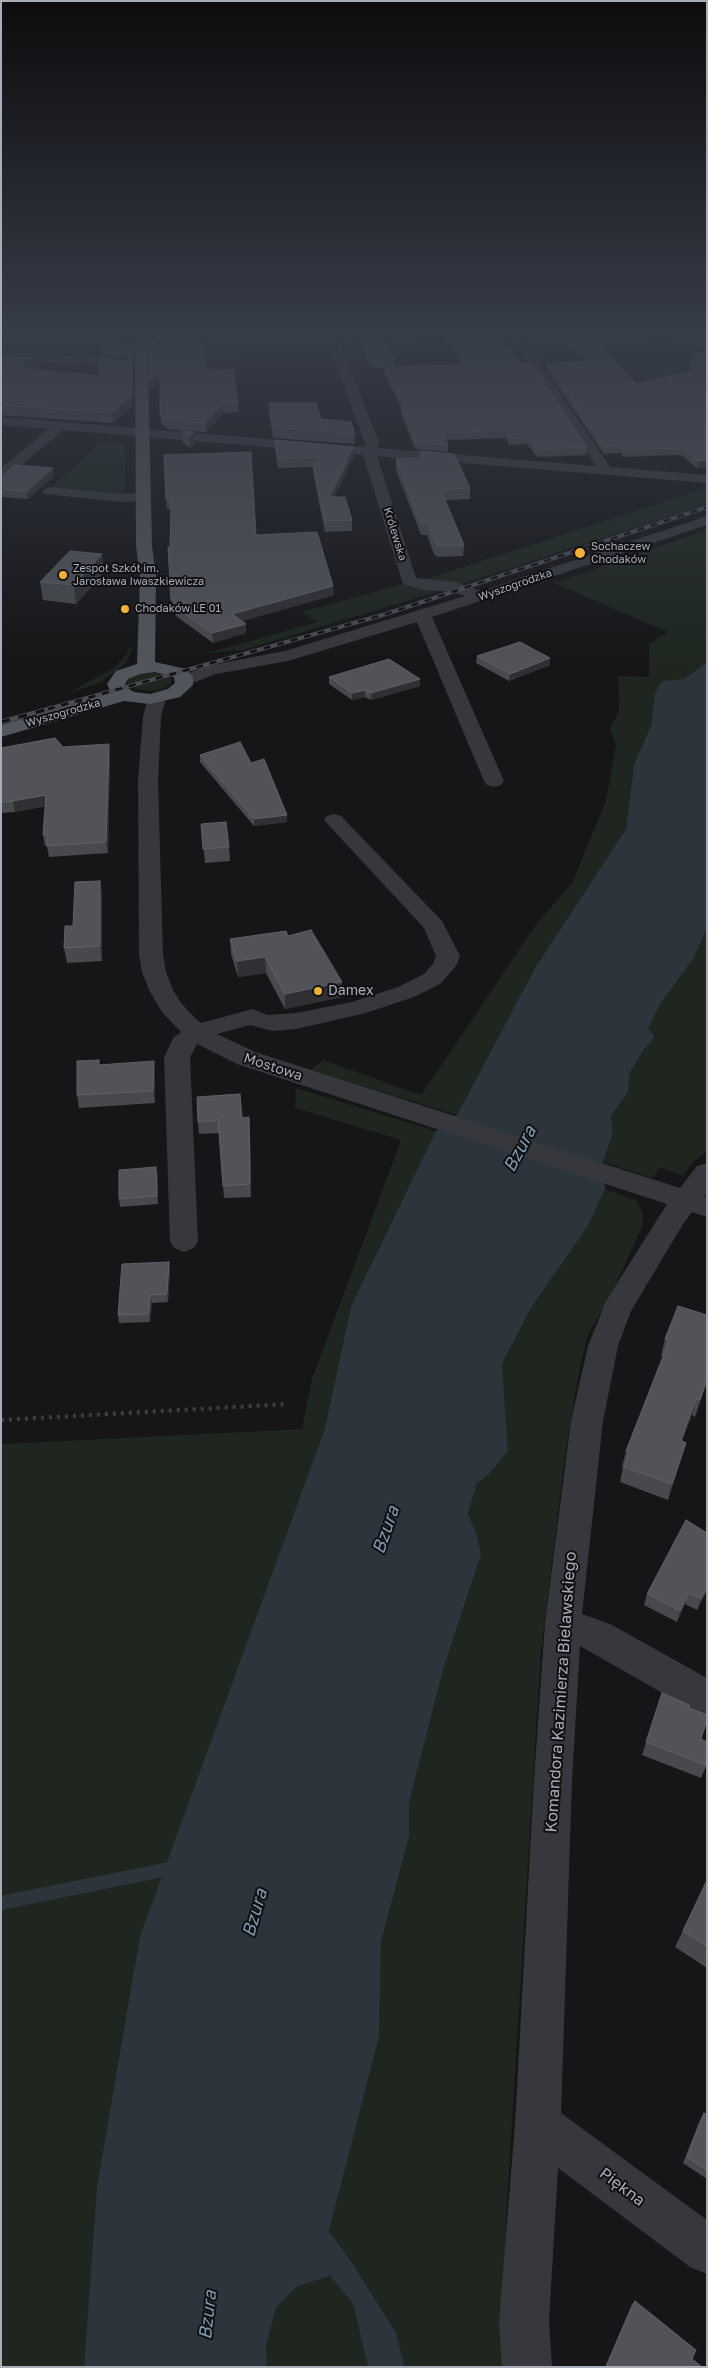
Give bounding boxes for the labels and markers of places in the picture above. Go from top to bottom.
place label: Sochaczew Chodaków [591,540,650,566]
marker: Sochaczew Chodaków [573,546,587,560]
place label: Zespoł Szkół im. Jarosława Iwaszkiewicza [73,562,204,588]
marker: Zespoł Szkół im. Jarosława Iwaszkiewicza [57,569,69,581]
place label: Chodaków LE 01 [135,602,221,616]
marker: Chodaków LE 01 [119,603,131,615]
place label: Damex [328,983,374,999]
marker: Damex [312,985,324,997]

